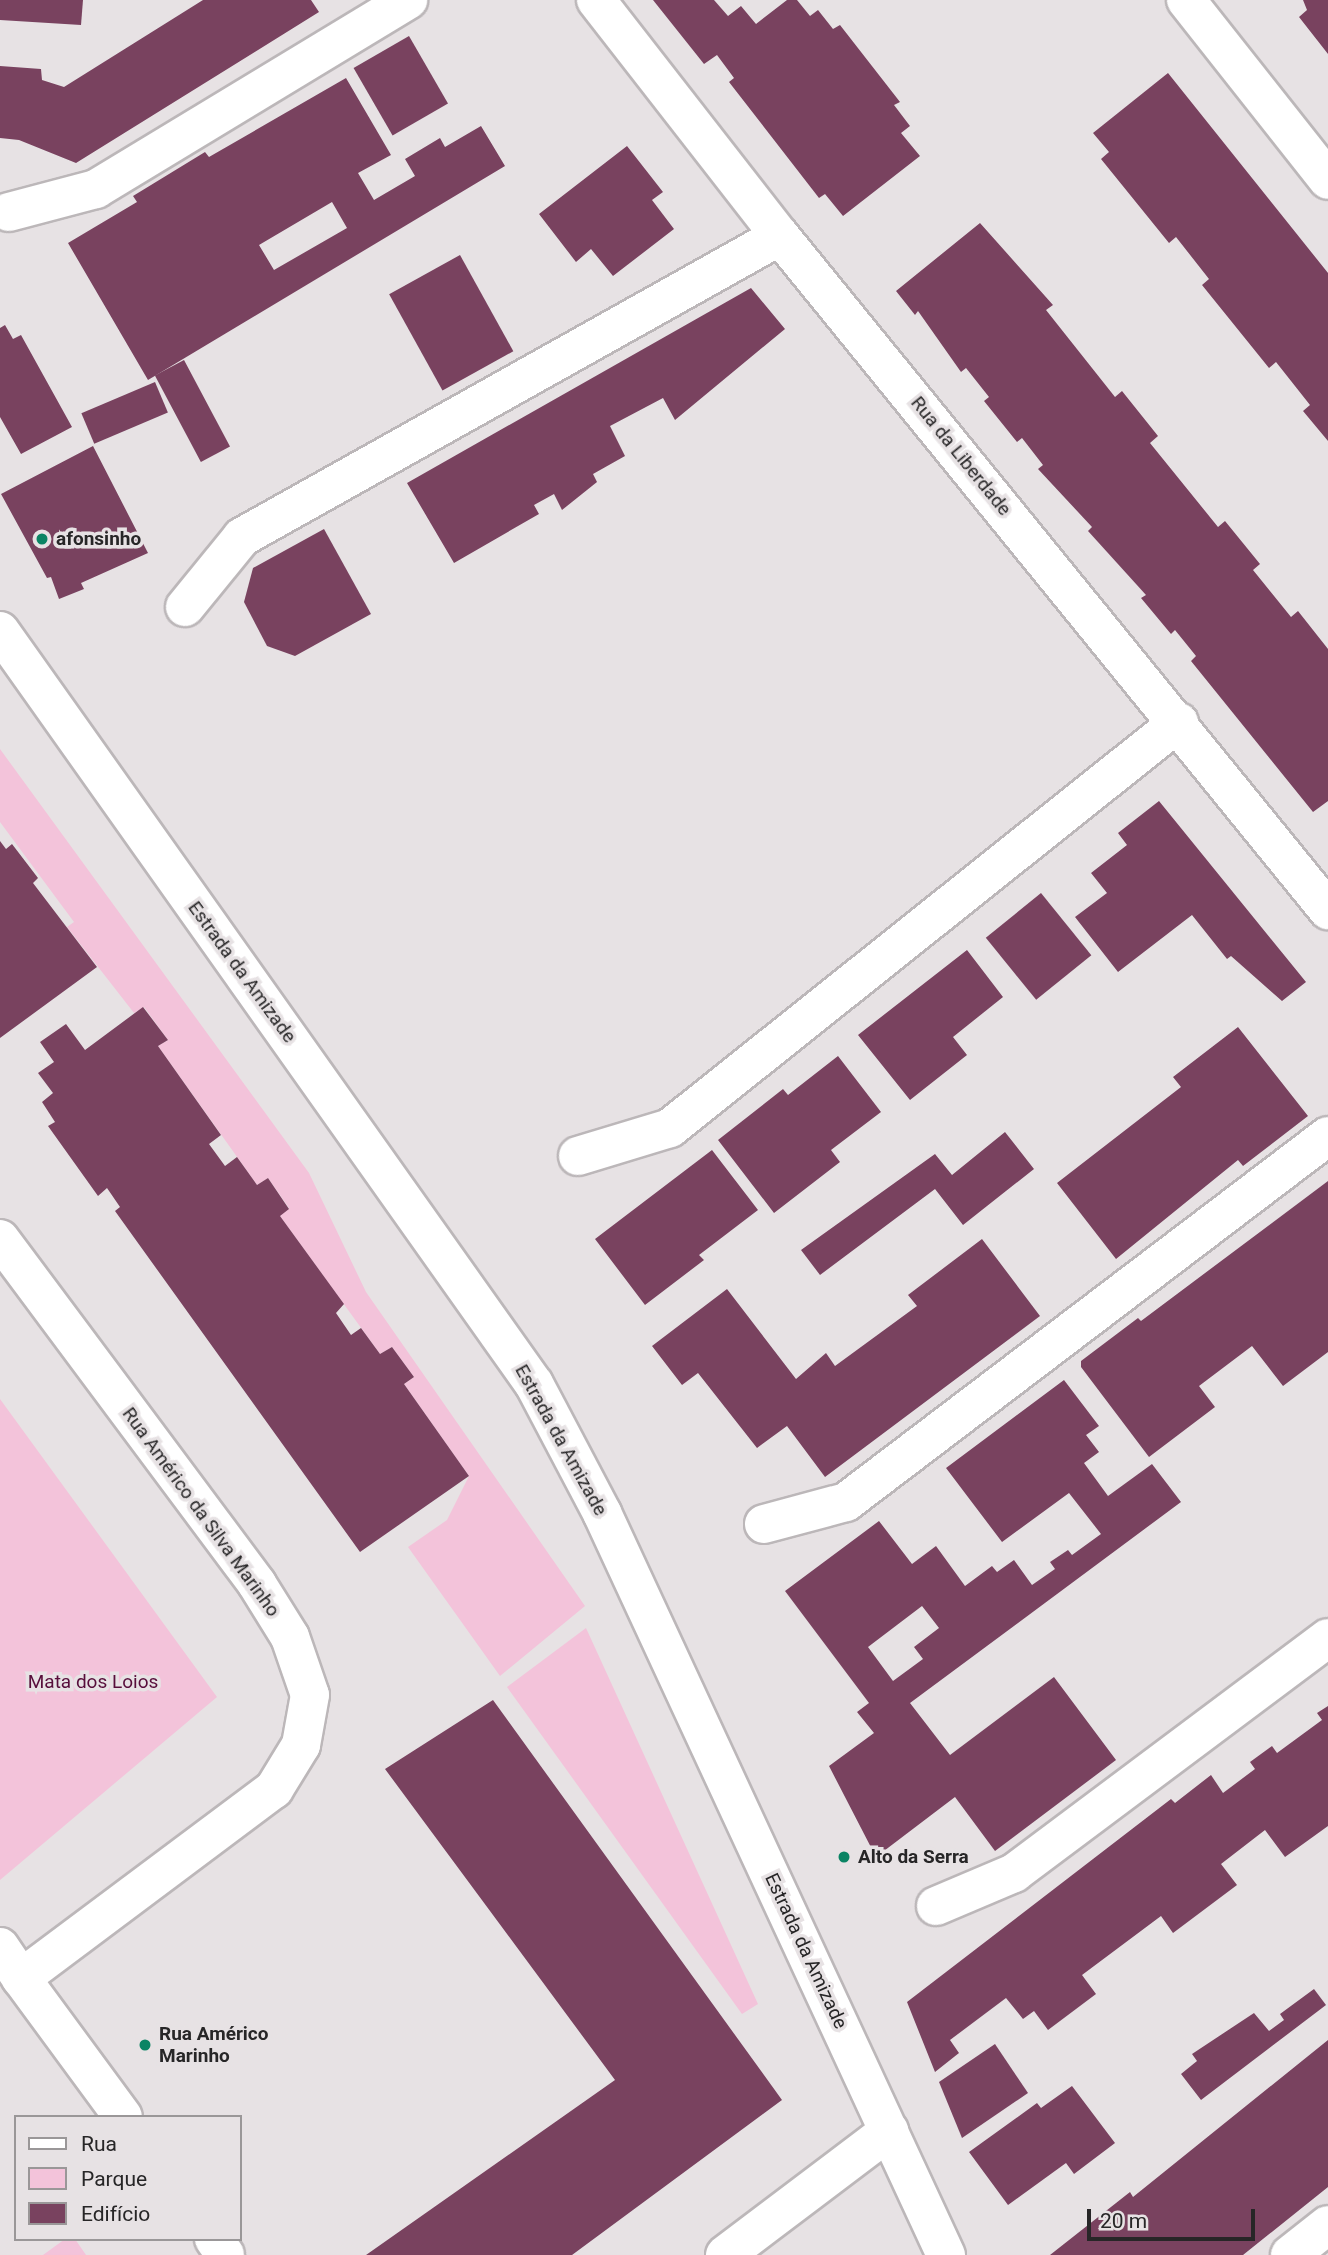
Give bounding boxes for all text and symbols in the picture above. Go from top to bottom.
street label: Rua da Liberdade [906,392,1016,520]
place label: afonsinho [56,528,141,550]
marker: afonsinho [34,531,50,547]
street label: Estrada da Amizade [183,897,301,1047]
street label: Estrada da Amizade [510,1361,612,1519]
street label: Rua Américo da Silva Marinho [117,1403,285,1621]
park label: Mata dos Loios [28,1671,158,1693]
place label: Alto da Serra [858,1846,969,1868]
marker: Alto da Serra [836,1849,852,1865]
street label: Estrada da Amizade [760,1870,852,2032]
place label: Rua Américo Marinho [159,2023,268,2067]
marker: Rua Américo Marinho [137,2037,153,2053]
legend [14,2115,242,2241]
text: Rua [81,2132,117,2156]
text: Parque [81,2167,147,2191]
scale bar [1090,2196,1258,2240]
text: Edifício [81,2202,150,2226]
text: 20 m [1100,2209,1147,2233]

